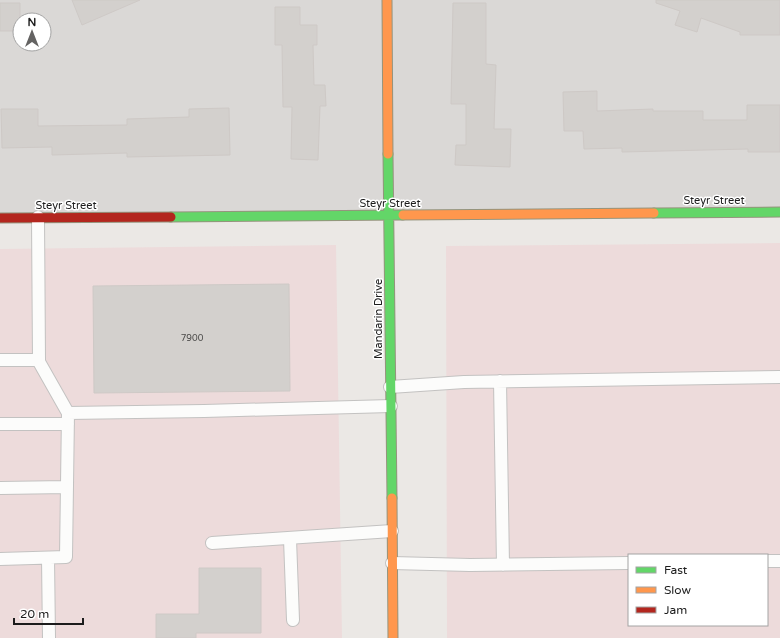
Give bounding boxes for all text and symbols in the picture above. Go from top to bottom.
north arrow [12,12,52,52]
text: N [28,16,36,29]
street label: Steyr Street [683,194,745,207]
street label: Steyr Street [359,197,421,210]
street label: Steyr Street [35,199,97,212]
street label: Mandarin Drive [372,279,385,359]
house number: 7900 [181,333,204,344]
legend [628,554,768,626]
text: Fast [664,563,688,577]
text: Slow [664,583,691,597]
scale bar [14,600,83,626]
text: Jam [664,603,687,617]
text: 20 m [20,607,49,621]

